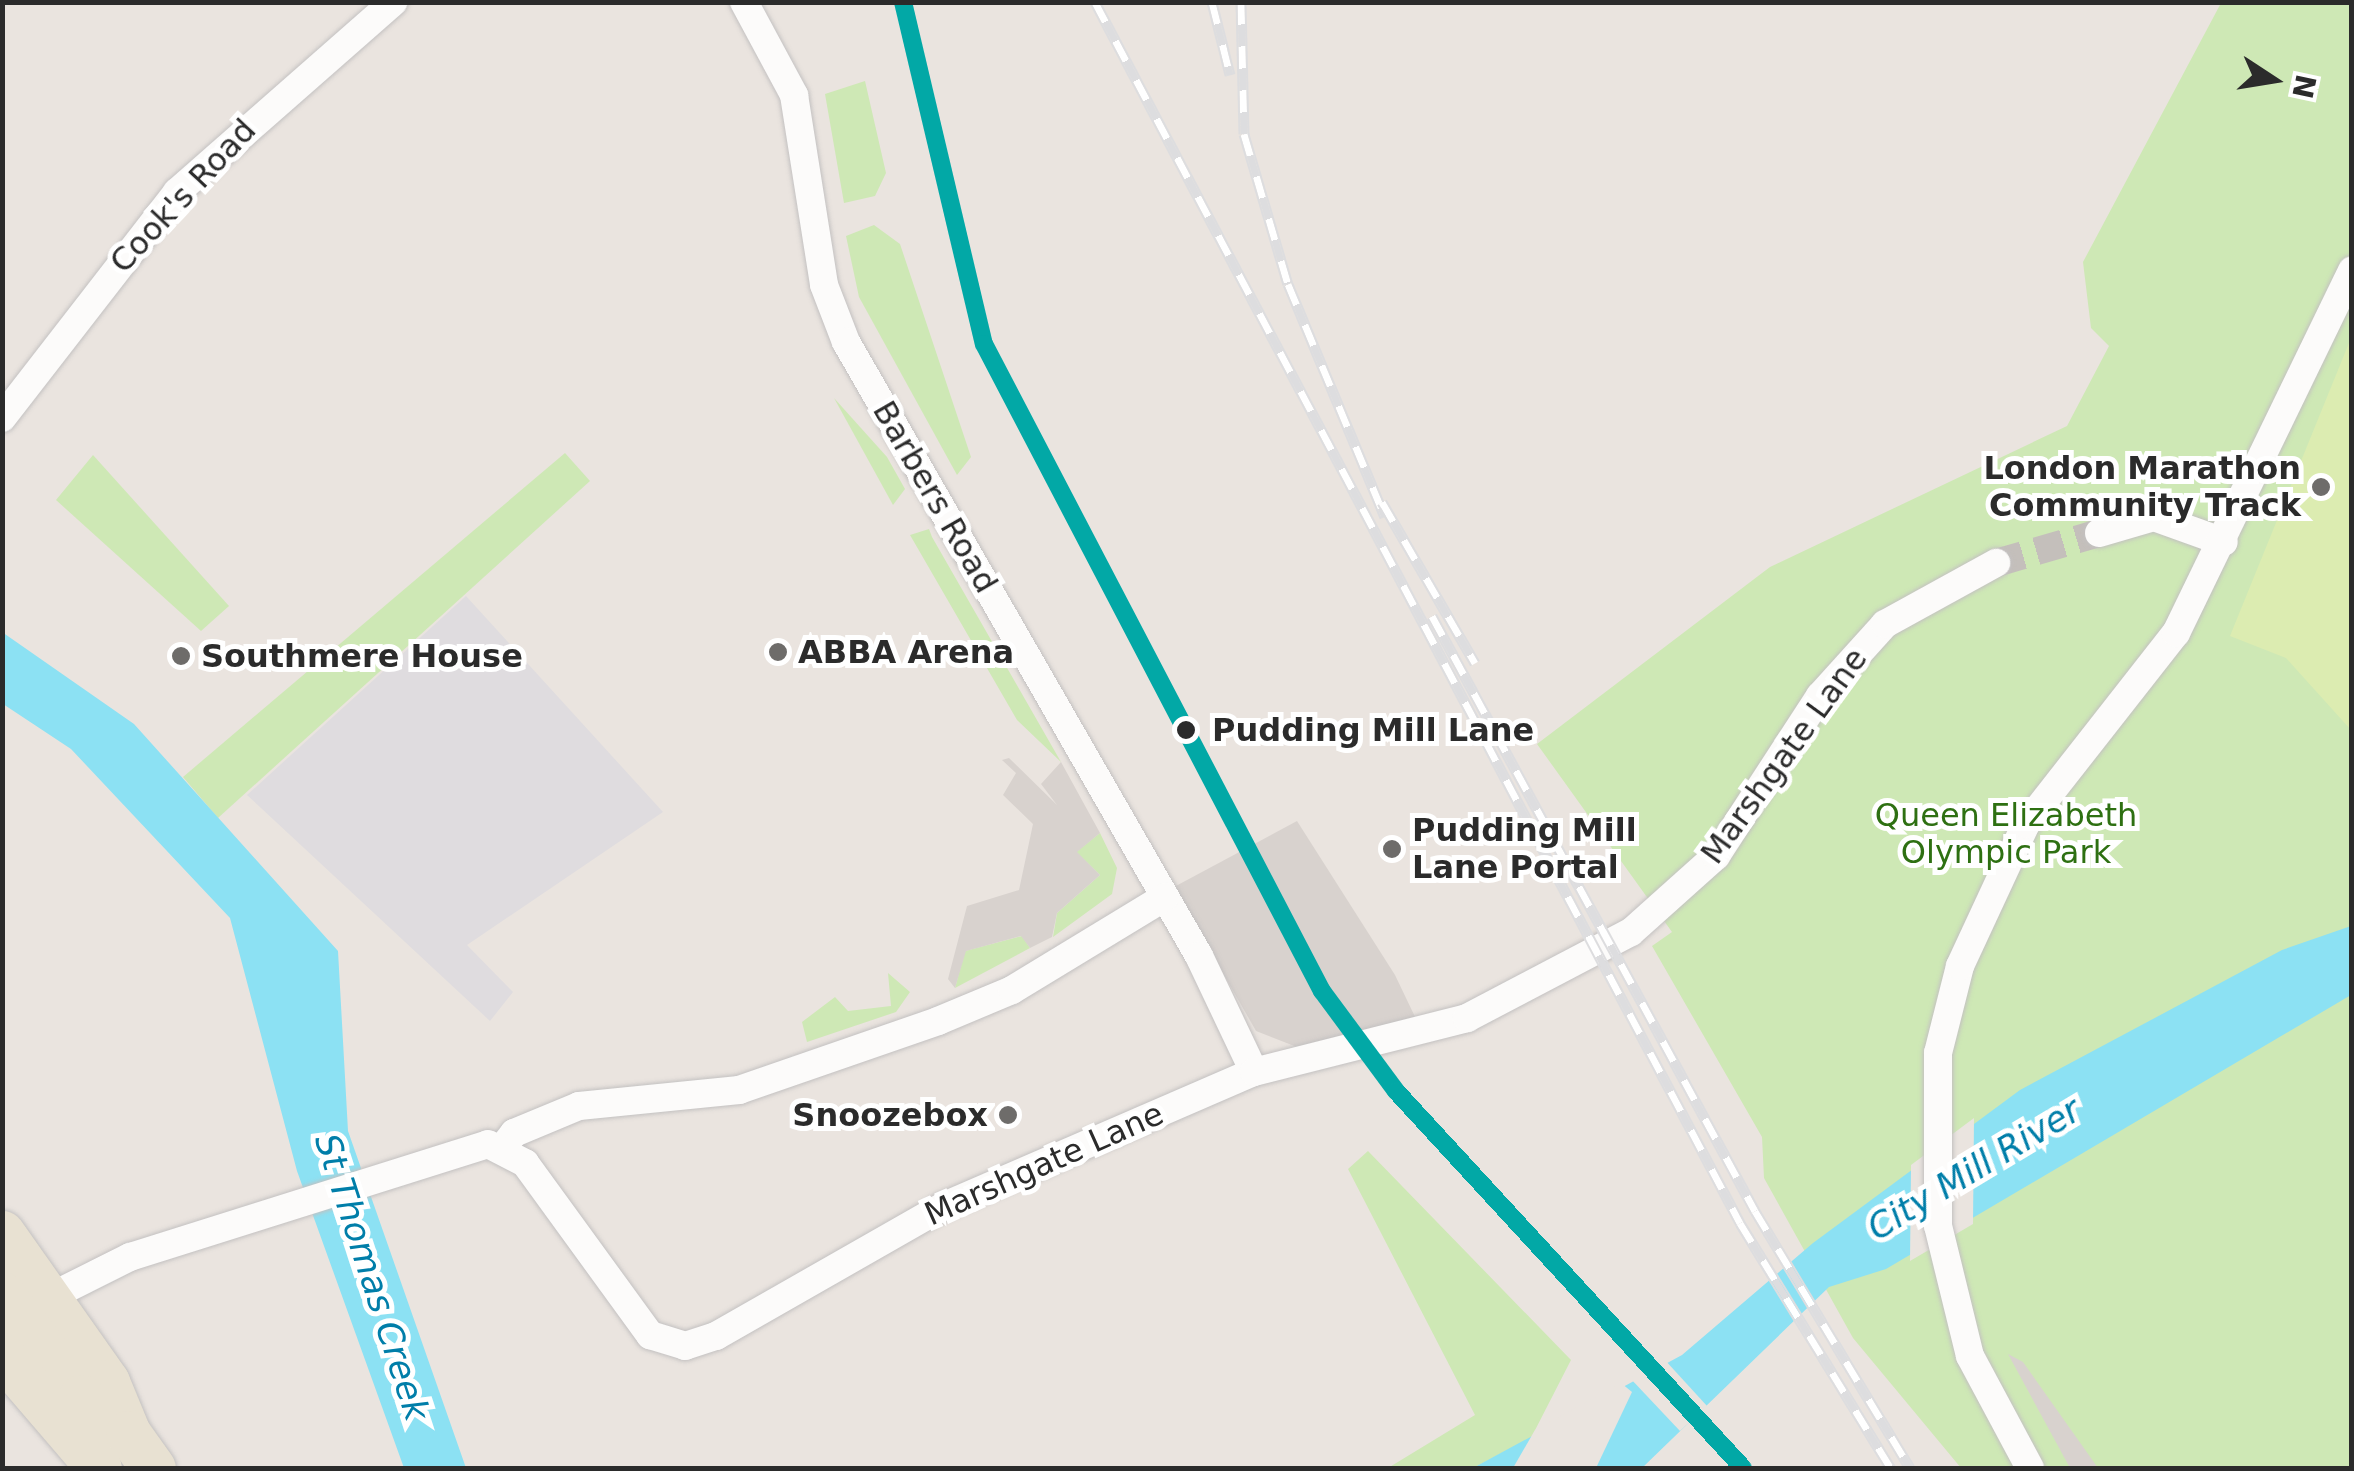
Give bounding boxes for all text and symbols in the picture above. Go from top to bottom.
north arrow [2224,30,2324,130]
text: N [2285,71,2322,101]
street label: Cook's Road [102,111,264,281]
street label: Barbers Road [865,394,1005,600]
place label: London Marathon Community Track [1983,450,2301,525]
marker: London Marathon Community Track [2310,476,2332,498]
place label: ABBA Arena [798,633,1014,671]
place label: Southmere House [201,637,523,675]
marker: ABBA Arena [767,641,789,663]
street label: Marshgate Lane [1693,641,1875,871]
marker: Southmere House [170,645,192,667]
place label: Pudding Mill Lane [1212,711,1534,749]
marker: Pudding Mill Lane [1169,713,1203,747]
park label: Queen Elizabeth Olympic Park [1875,797,2137,872]
place label: Pudding Mill Lane Portal [1412,812,1637,887]
marker: Pudding Mill Lane Portal [1381,838,1403,860]
water label: City Mill River [1860,1089,2088,1249]
street label: Marshgate Lane [919,1094,1169,1234]
place label: Snoozebox [792,1096,988,1134]
marker: Snoozebox [997,1104,1019,1126]
water label: St Thomas Creek [306,1128,438,1426]

